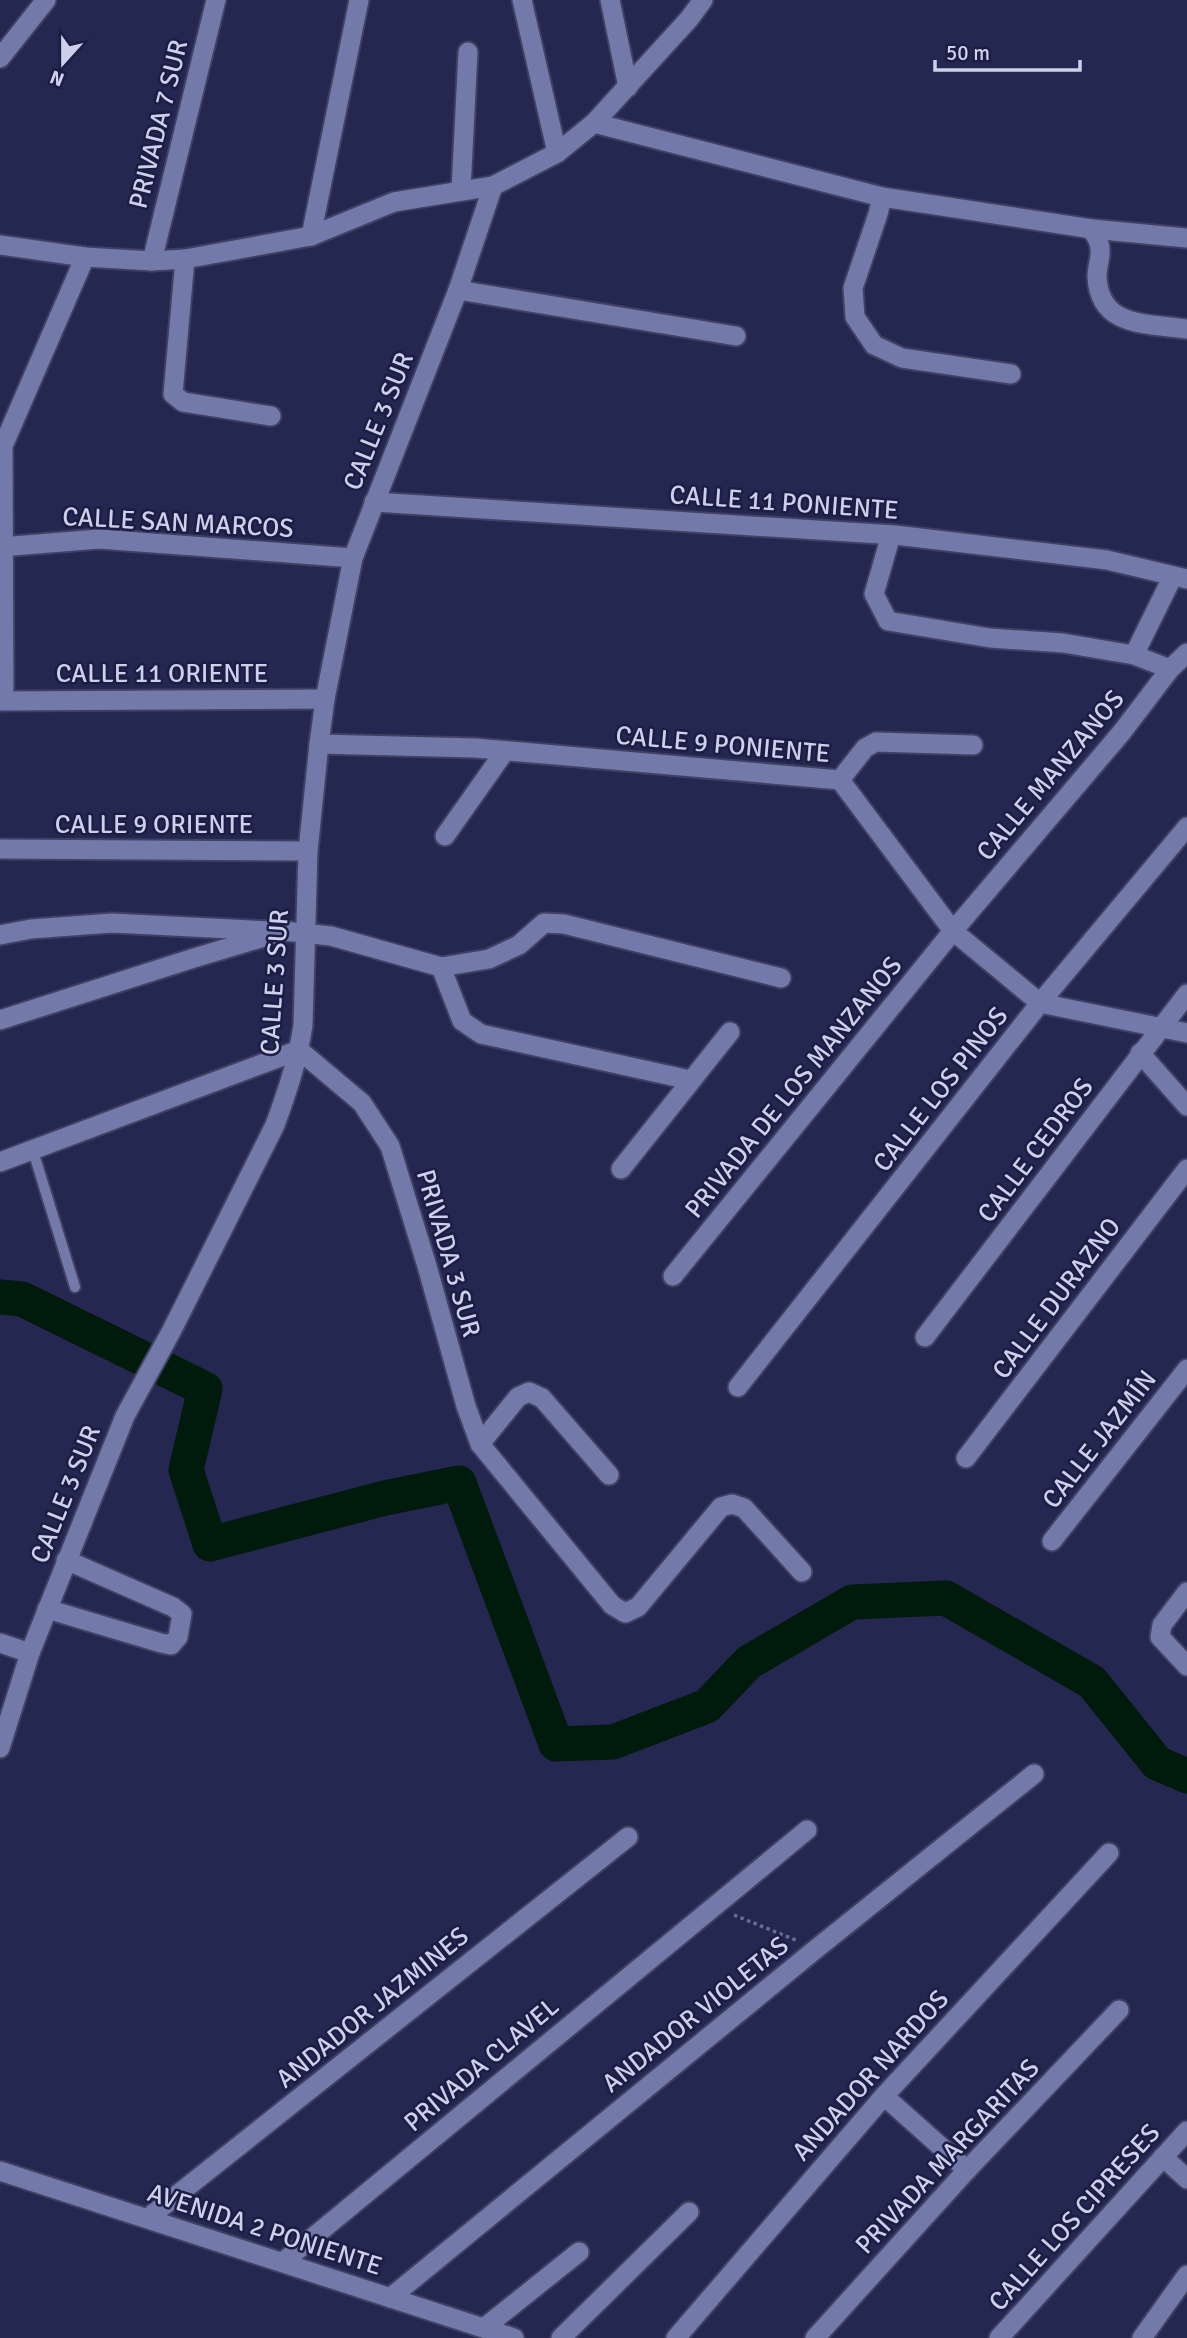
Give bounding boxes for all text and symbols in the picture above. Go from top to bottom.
north arrow [28,28,98,98]
scale bar [935,28,1080,72]
street label: PRIVADA 7 SUR [123,37,195,212]
text: 50 m [946,40,990,66]
text: N [47,64,68,92]
street label: CALLE 3 SUR [337,348,421,495]
street label: CALLE 11 PONIENTE [668,479,900,527]
street label: CALLE SAN MARCOS [61,501,294,545]
street label: CALLE 11 ORIENTE [56,658,268,690]
street label: CALLE MANZANOS [970,684,1131,867]
street label: CALLE 9 PONIENTE [614,720,832,770]
street label: CALLE 9 ORIENTE [55,809,253,841]
street label: CALLE 3 SUR [254,908,296,1056]
street label: PRIVADA DE LOS MANZANOS [678,950,909,1225]
street label: CALLE LOS PINOS [866,1001,1015,1178]
street label: CALLE CEDROS [971,1072,1101,1229]
street label: PRIVADA 3 SUR [409,1166,487,1341]
street label: CALLE DURAZNO [986,1212,1128,1386]
street label: CALLE JAZMÍN [1036,1364,1164,1515]
street label: CALLE 3 SUR [24,1421,108,1568]
street label: ANDADOR JAZMINES [270,1920,475,2095]
street label: ANDADOR VIOLETAS [596,1930,795,2100]
street label: ANDADOR NARDOS [786,1984,956,2168]
street label: PRIVADA CLAVEL [398,1991,566,2139]
street label: PRIVADA MARGARITAS [849,2052,1046,2261]
street label: CALLE LOS CIPRESES [982,2117,1167,2318]
street label: AVENIDA 2 PONIENTE [143,2177,386,2283]

